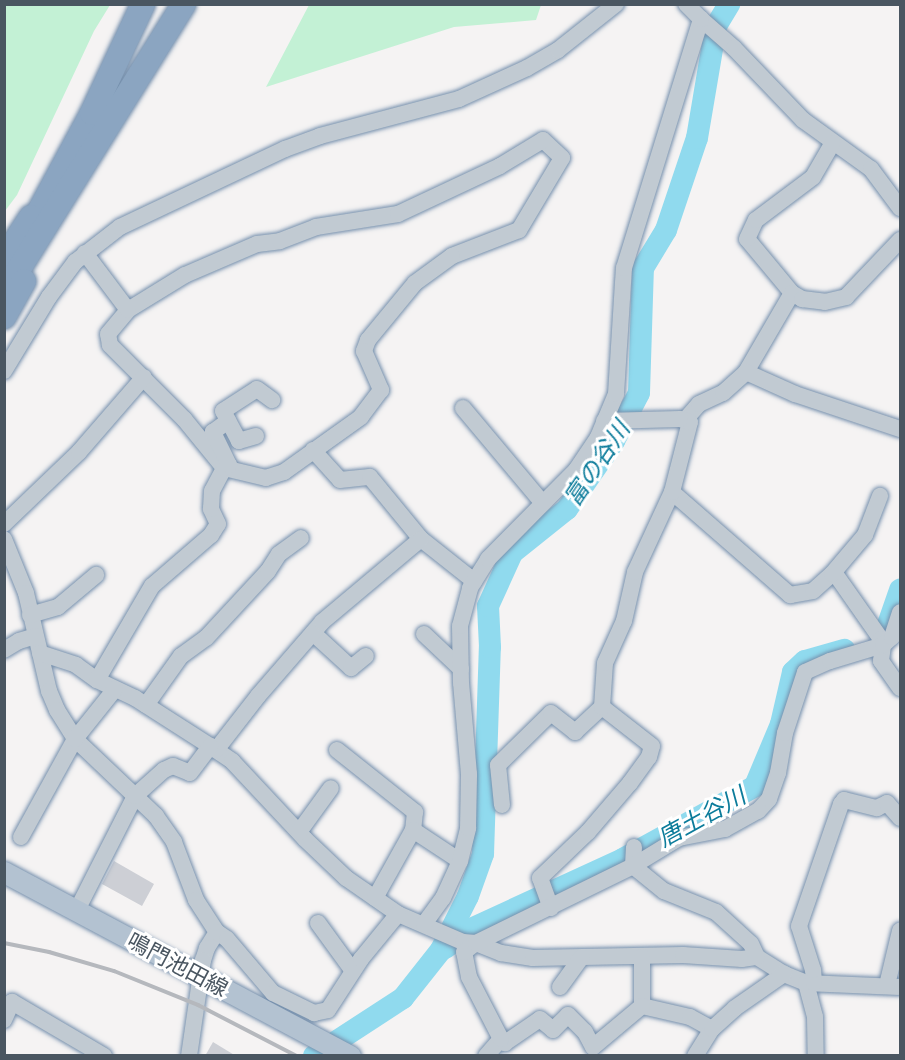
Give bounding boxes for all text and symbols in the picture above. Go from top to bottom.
water label: 富の谷川 [557,415,635,511]
water label: 唐土谷川 [652,780,750,852]
street label: 鳴門池田線 [123,927,233,1001]

